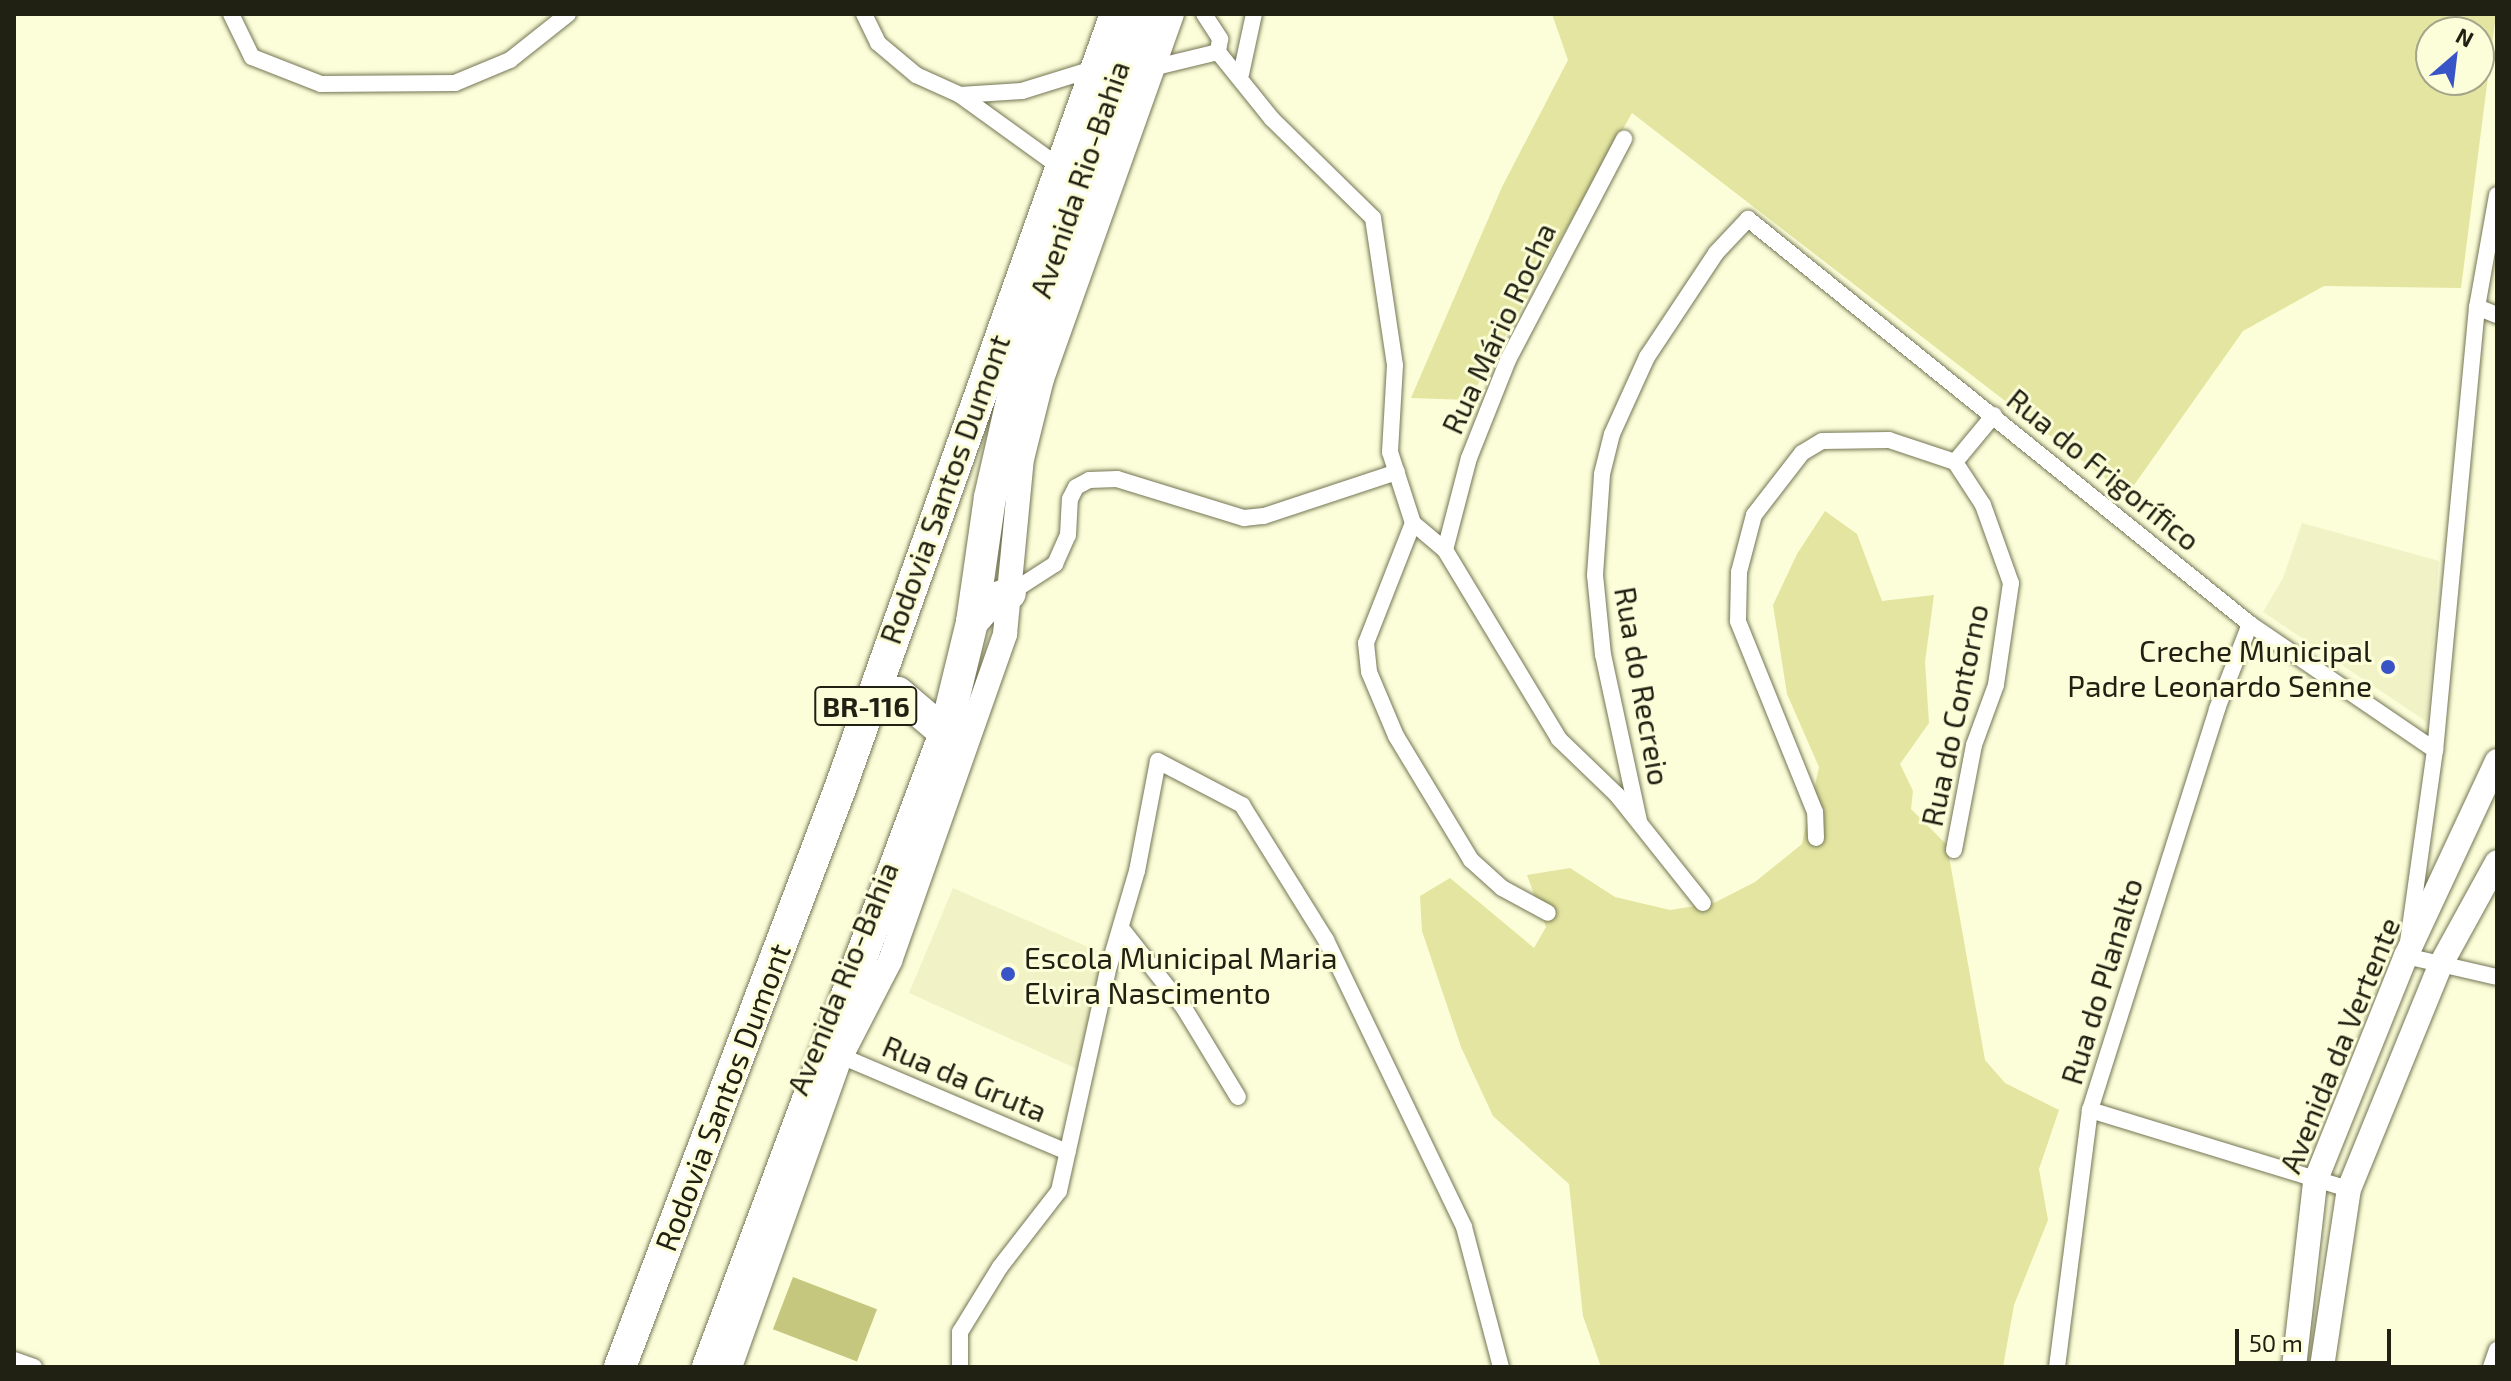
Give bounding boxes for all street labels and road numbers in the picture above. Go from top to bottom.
street label: Avenida Rio-Bahia [1022,56,1136,302]
street label: Rua Mário Rocha [1433,217,1563,439]
street label: Rodovia Santos Dumont [871,330,1017,648]
street label: Rua do Frigorífico [2000,380,2208,558]
street label: Rua do Recreio [1608,584,1678,788]
street label: Rua do Contorno [1913,601,1995,829]
road number: BR-116 [814,682,918,730]
street label: Avenida Rio-Bahia [779,856,905,1100]
street label: Rua do Planalto [2053,873,2149,1089]
street label: Avenida da Vertente [2271,912,2407,1178]
street label: Rodovia Santos Dumont [647,938,797,1256]
street label: Rua da Gruta [877,1027,1053,1129]

